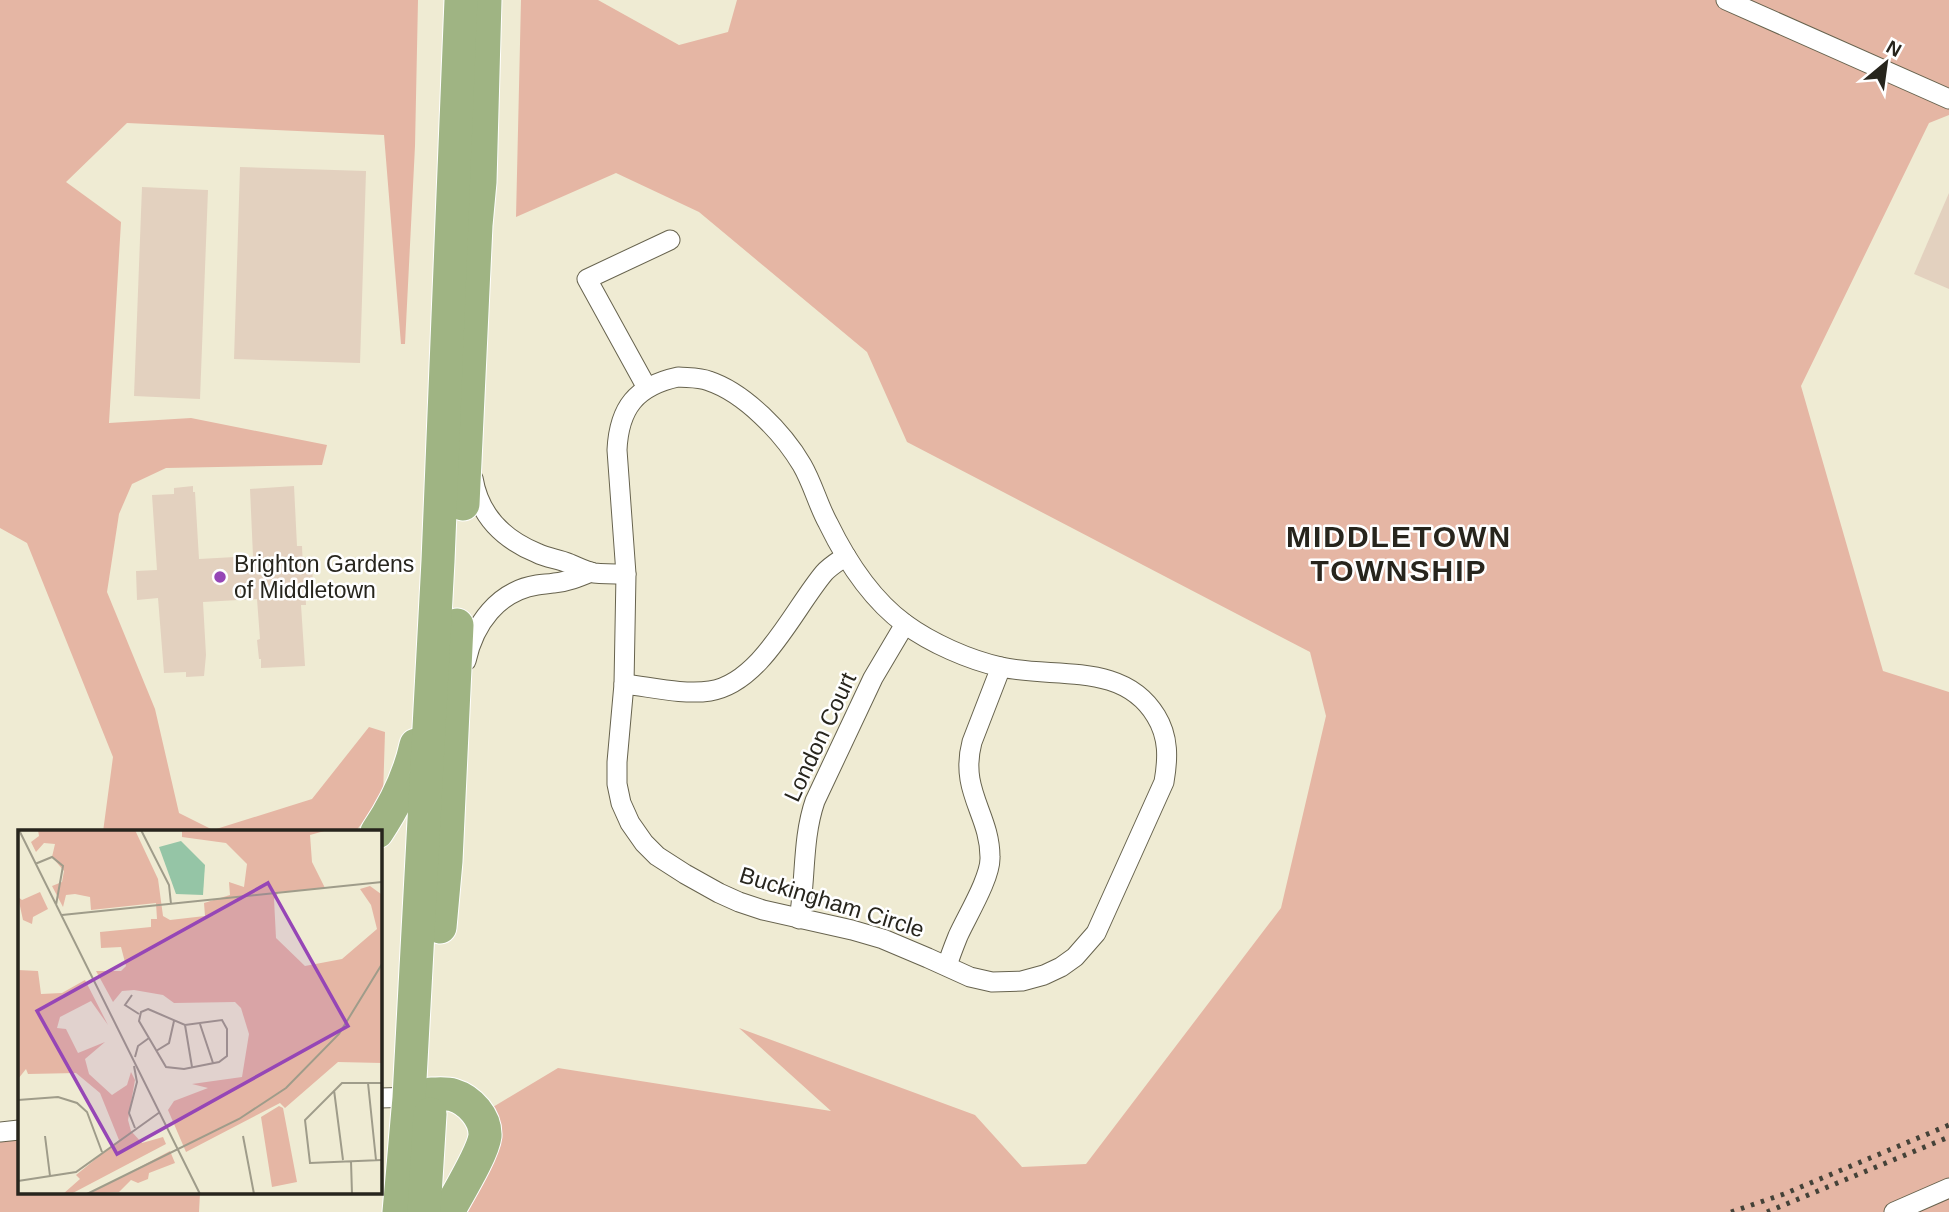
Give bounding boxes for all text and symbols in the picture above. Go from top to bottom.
north arrow [1851,28,1921,98]
text: N [1883,36,1905,61]
district label: MIDDLETOWN TOWNSHIP [1286,520,1512,587]
place label: Brighton Gardens of Middletown [234,551,414,603]
marker: Brighton Gardens of Middletown [212,569,228,585]
street label: London Court [779,668,861,806]
inset map [18,830,382,1194]
street label: Buckingham Circle [737,862,927,942]

